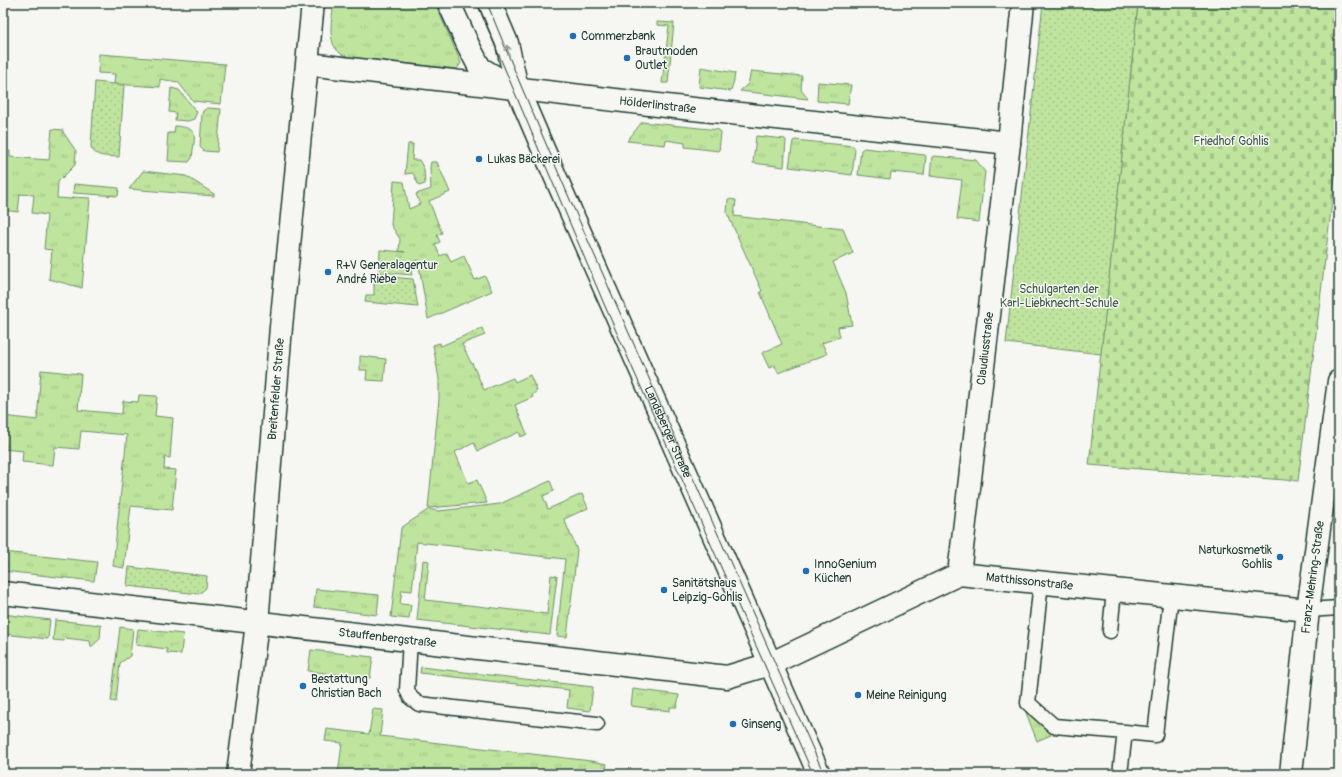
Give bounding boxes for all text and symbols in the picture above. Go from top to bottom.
place label: Commerzbank [581,29,655,44]
marker: Commerzbank [568,31,578,41]
one-way arrow [504,44,512,57]
place label: Brautmoden Outlet [635,44,698,73]
marker: Brautmoden Outlet [622,53,632,63]
street label: Hölderlinstraße [618,93,697,117]
park label: Friedhof Gohlis [1193,134,1269,149]
place label: Lukas Bäckerei [487,152,560,167]
marker: Lukas Bäckerei [474,154,484,164]
place label: R+V Generalagentur André Riebe [336,258,438,287]
marker: R+V Generalagentur André Riebe [323,267,333,277]
park label: Schulgarten der Karl-Liebknecht-Schule [1000,282,1118,311]
street label: Claudiusstraße [973,311,997,386]
street label: Breitenfelder Straße [264,337,288,441]
street label: Landsberger Straße [641,383,695,480]
street label: Franz-Mehring-Straße [1298,520,1328,634]
place label: Naturkosmetik Gohlis [1198,543,1273,572]
marker: Naturkosmetik Gohlis [1275,552,1285,562]
place label: InnoGenium Küchen [814,557,877,586]
marker: InnoGenium Küchen [801,566,811,576]
street label: Matthissonstraße [985,569,1074,593]
place label: Sanitätshaus Leipzig-Gohlis [672,576,743,605]
marker: Sanitätshaus Leipzig-Gohlis [659,585,669,595]
street label: Stauffenbergstraße [338,624,437,651]
place label: Bestattung Christian Bach [311,672,382,701]
marker: Bestattung Christian Bach [298,681,308,691]
place label: Meine Reinigung [866,688,947,703]
marker: Meine Reinigung [853,690,863,700]
place label: Ginseng [741,717,781,732]
marker: Ginseng [728,719,738,729]

